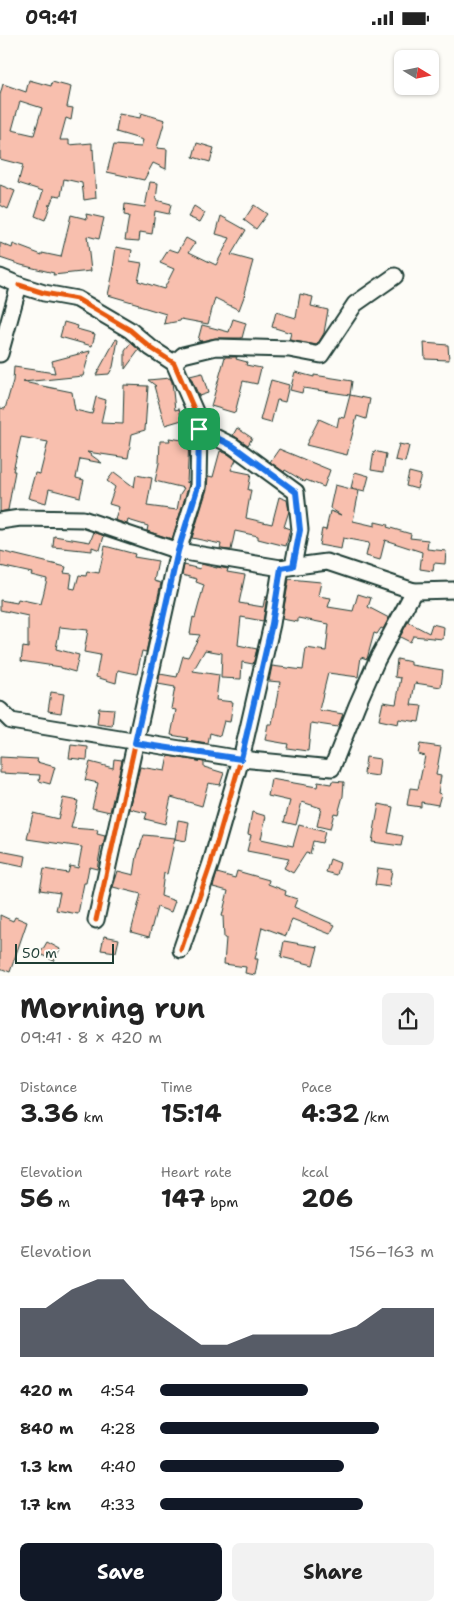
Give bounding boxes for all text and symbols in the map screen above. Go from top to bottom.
text: 09:41 [25,5,78,30]
north arrow [394,50,439,95]
map controls [394,50,439,95]
pin [178,408,220,450]
icon: arrive [185,415,213,443]
scale bar [15,941,114,964]
text: 50 m [22,944,57,962]
text: Morning run [20,989,205,1027]
button: share [382,993,434,1045]
text: 09:41 · 8 × 420 m [20,1027,162,1048]
text: Distance [20,1078,77,1096]
text: Time [161,1078,193,1096]
text: Pace [301,1078,332,1096]
text: 3.36 [20,1096,79,1130]
text: 15:14 [161,1096,222,1130]
text: 4:32 [301,1096,359,1130]
text: km [79,1108,103,1126]
text: /km [359,1108,389,1126]
text: Elevation [20,1163,83,1181]
text: Heart rate [161,1163,232,1181]
text: kcal [301,1163,329,1181]
text: 56 [20,1181,53,1215]
text: 147 [161,1181,205,1215]
text: 206 [301,1181,353,1215]
text: m [53,1193,70,1211]
text: bpm [205,1193,238,1211]
text: Elevation [20,1241,92,1262]
text: 156–163 m [349,1241,434,1262]
text: 420 m [20,1380,72,1401]
text: 4:54 [100,1380,135,1401]
text: 840 m [20,1418,73,1439]
text: 4:28 [100,1418,136,1439]
text: 1.3 km [20,1456,73,1477]
text: 4:40 [100,1456,136,1477]
text: 1.7 km [20,1494,71,1515]
text: 4:33 [100,1494,136,1515]
button: Save [20,1543,222,1601]
button: Share [232,1543,434,1601]

